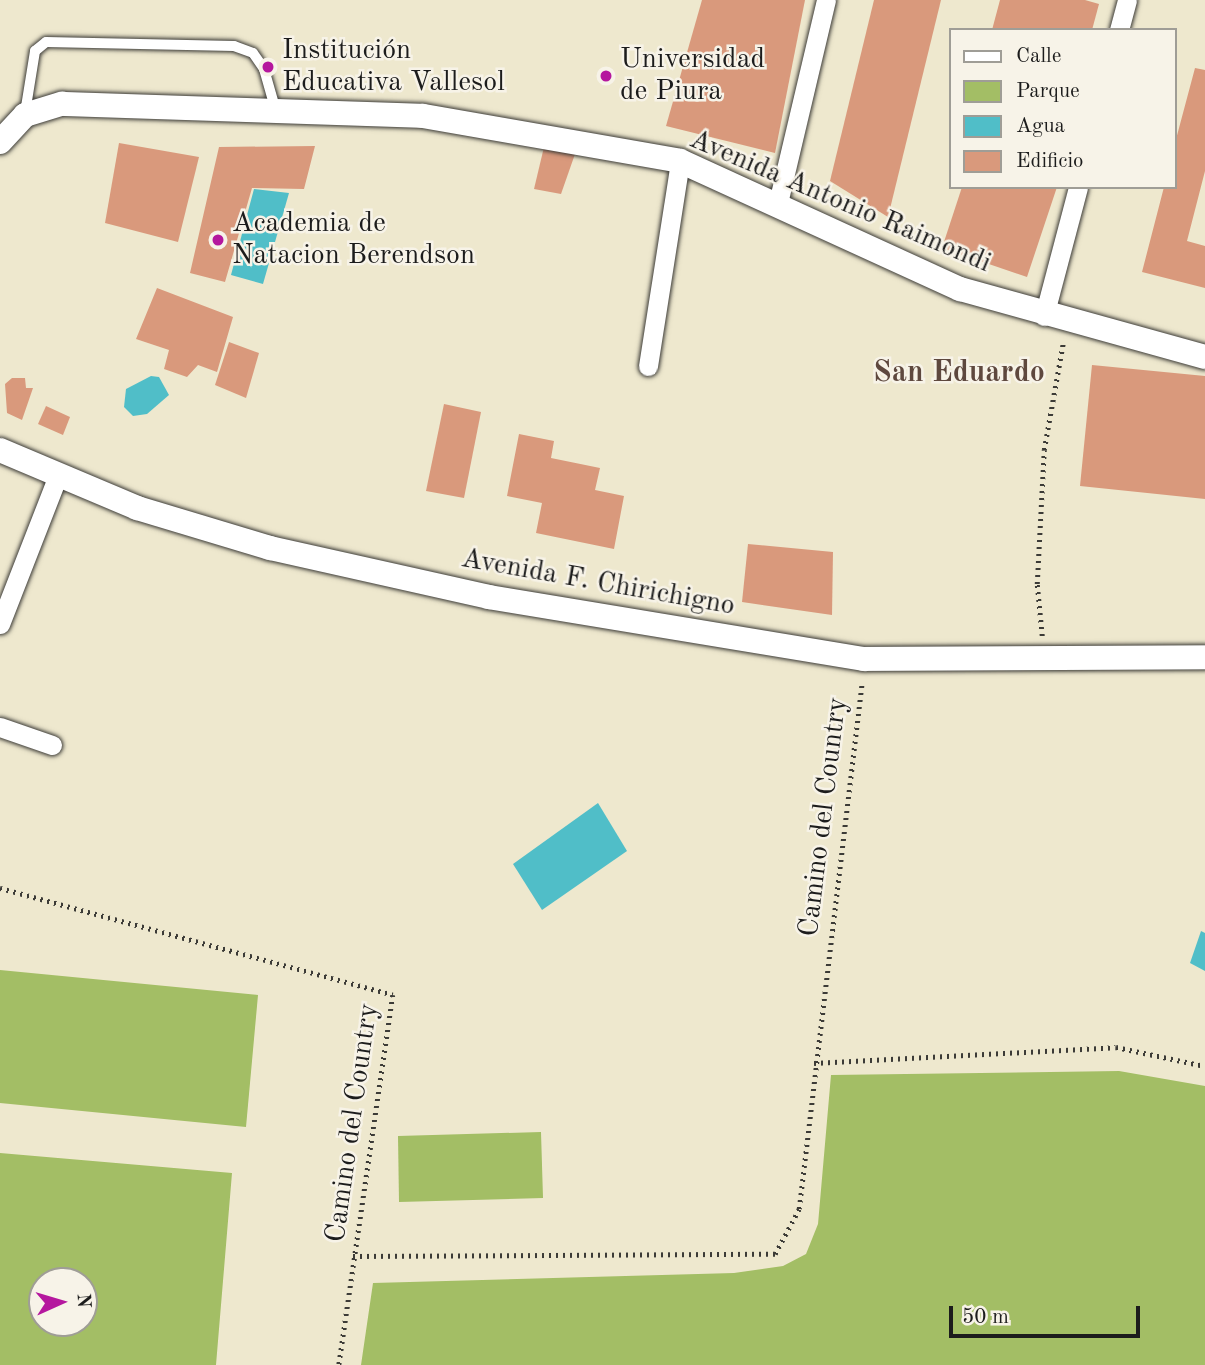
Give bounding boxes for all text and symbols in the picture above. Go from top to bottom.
legend [950,28,1177,189]
place label: Institución Educativa Vallesol [282,34,505,100]
place label: Universidad de Piura [620,43,765,109]
text: Calle [1016,46,1061,67]
marker: Institución Educativa Vallesol [260,59,276,75]
marker: Universidad de Piura [598,68,614,84]
text: Parque [1016,81,1080,102]
text: Agua [1016,116,1065,137]
street label: Avenida Antonio Raimondi [684,123,996,281]
text: Edificio [1016,151,1084,172]
place label: Academia de Natacion Berendson [232,207,475,273]
marker: Academia de Natacion Berendson [210,232,226,248]
district label: San Eduardo [873,355,1045,391]
street label: Avenida F. Chirichigno [459,542,737,624]
street label: Camino del Country [793,695,855,939]
street label: Camino del Country [320,1001,386,1245]
north arrow [28,1267,98,1337]
scale bar [953,1292,1144,1336]
text: N [72,1293,92,1309]
text: 50 m [962,1307,1009,1328]

